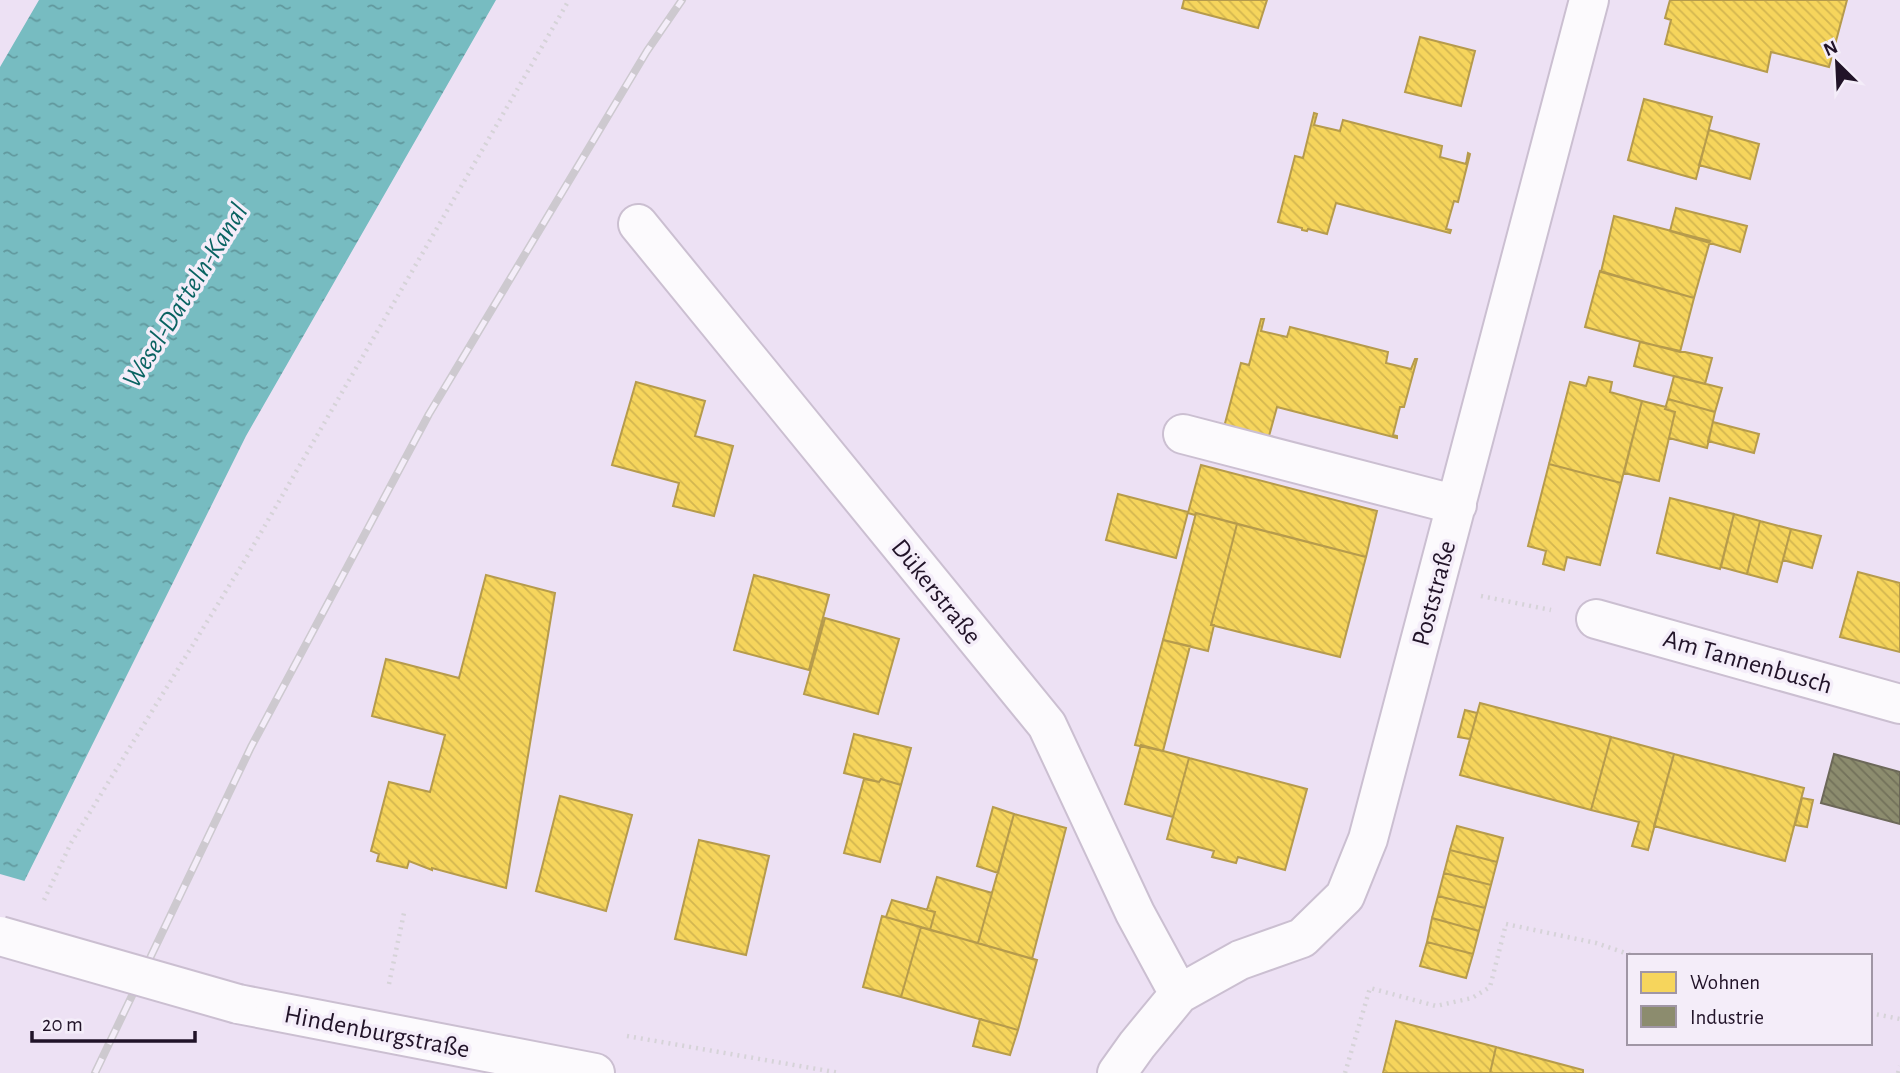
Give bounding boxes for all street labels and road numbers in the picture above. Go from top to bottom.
street label: Dükerstraße [886,534,986,649]
street label: Poststraße [1407,538,1460,649]
street label: Am Tannenbusch [1660,625,1835,698]
street label: Hindenburgstraße [282,1001,472,1063]

